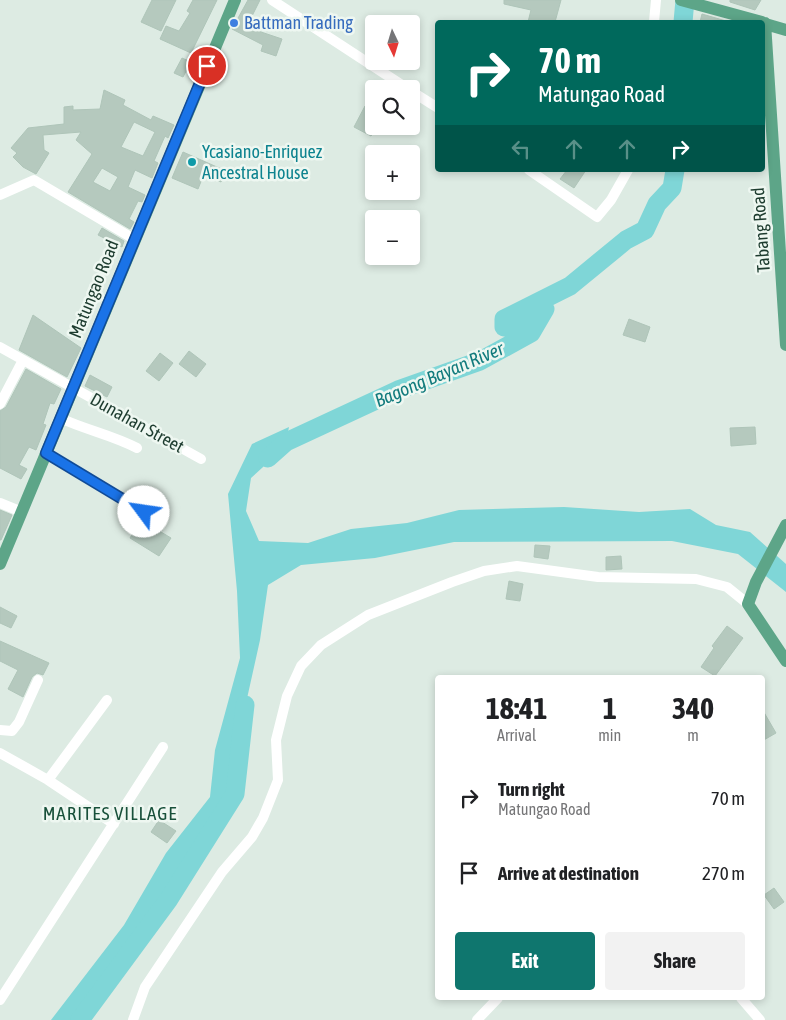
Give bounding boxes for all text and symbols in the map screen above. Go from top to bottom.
place label: Battman Trading [244,12,353,33]
north arrow [365,15,420,70]
map controls [365,15,420,265]
marker: Battman Trading [228,17,240,29]
icon: right [455,40,520,105]
text: 70 m [538,40,601,80]
pin [186,45,228,87]
icon: arrive [193,52,221,80]
button: search [365,80,420,135]
text: Matungao Road [538,81,665,107]
icon: left [507,135,535,163]
icon: ahead [560,135,588,163]
icon: ahead [613,135,641,163]
icon: right [666,135,694,163]
place label: Ycasiano-Enriquez Ancestral House [202,141,323,183]
button: + [365,145,420,200]
marker: Ycasiano-Enriquez Ancestral House [186,156,198,168]
street label: Tabang Road [747,187,774,273]
button: − [365,210,420,265]
street label: Matungao Road [64,237,123,341]
water label: Bagong Bayan River [371,336,508,411]
street label: Dunahan Street [87,388,188,457]
position arrow [117,485,169,537]
text: 18:41 [486,691,547,725]
text: 1 [603,691,617,725]
text: 340 [672,691,714,725]
text: Arrival [497,726,536,744]
text: min [598,726,621,744]
text: m [687,726,699,744]
text: Turn right [498,778,565,800]
icon: right [455,784,483,812]
text: 70 m [711,787,745,809]
text: Matungao Road [498,800,591,818]
district label: MARITES VILLAGE [43,802,177,824]
icon: arrive [455,859,483,887]
text: Arrive at destination [498,862,639,884]
text: 270 m [702,862,745,884]
button: Exit [455,932,595,990]
button: Share [605,932,745,990]

